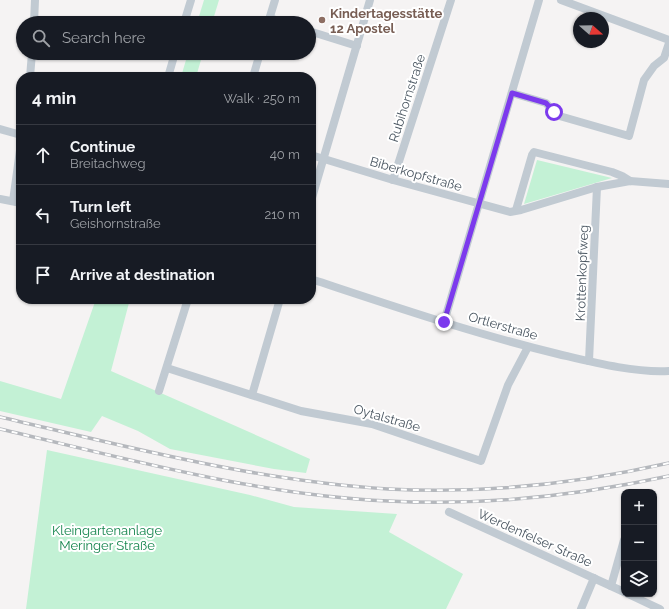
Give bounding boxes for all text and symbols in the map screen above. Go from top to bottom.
place label: Kindertagesstätte 12 Apostel [330,6,443,36]
north arrow [573,12,609,48]
marker: Kindertagesstätte 12 Apostel [317,15,327,25]
search box [16,16,316,60]
icon: search [30,27,52,49]
text: Search here [62,29,145,47]
street label: Rubihornstraße [386,52,428,144]
text: 4 min [32,88,76,108]
text: Walk · 250 m [223,91,300,106]
route start [545,103,563,121]
text: Continue [70,138,135,156]
icon: ahead [32,144,54,166]
text: 40 m [270,147,300,162]
street label: Biberkopfstraße [368,154,464,194]
text: Breitachweg [70,156,145,171]
text: Turn left [70,198,131,216]
icon: left [32,204,54,226]
text: 210 m [264,207,300,222]
text: Geishornstraße [70,216,161,231]
street label: Krottenkopfweg [573,224,591,322]
icon: arrive [32,264,54,286]
text: Arrive at destination [70,266,215,284]
street label: Ortlerstraße [467,309,540,343]
route end [435,313,453,331]
street label: Oytalstraße [352,401,422,435]
map controls [621,489,657,597]
button: + [621,489,657,525]
street label: Werdenfelser Straße [476,506,595,570]
park label: Kleingartenanlage Meringer Straße [52,523,162,553]
button: − [621,525,657,561]
button: layers [621,561,657,597]

